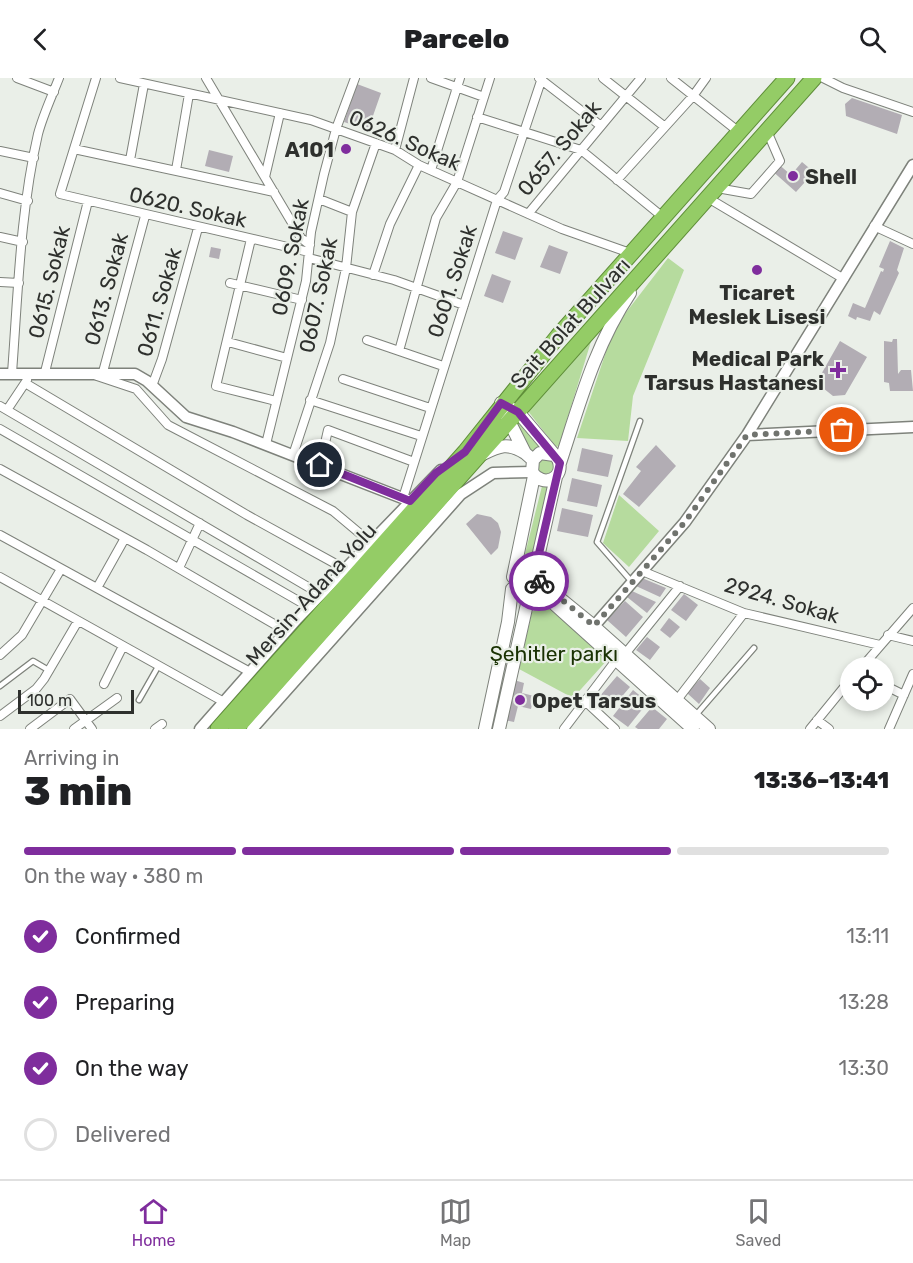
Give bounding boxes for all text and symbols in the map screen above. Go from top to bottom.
icon: back [24,23,57,56]
text: Parcelo [404,23,509,55]
icon: search [856,23,889,56]
street label: 0657. Sokak [512,95,606,201]
street label: 0626. Sokak [345,104,465,176]
place label: A101 [285,137,334,162]
marker: A101 [339,142,353,156]
place label: Shell [805,164,857,189]
marker: Shell [786,169,800,183]
street label: 0620. Sokak [127,181,249,233]
street label: 0609. Sokak [266,196,314,318]
street label: 0601. Sokak [422,221,482,340]
street label: 0615. Sokak [23,223,75,341]
street label: 0613. Sokak [79,230,133,348]
street label: 0607. Sokak [294,235,342,355]
street label: 0611. Sokak [132,245,187,359]
street label: Sait Bolat Bulvarı [505,253,635,393]
marker: Ticaret Meslek Lisesi [750,263,764,277]
place label: Ticaret Meslek Lisesi [689,280,825,329]
place label: Medical Park Tarsus Hastanesi [644,346,825,395]
marker: Medical Park Tarsus Hastanesi [829,361,847,379]
pin [816,404,867,455]
icon: bag [825,413,858,446]
pin [294,439,345,490]
icon: home [303,448,336,481]
street label: Mersin-Adana Yolu [240,518,382,670]
courier [509,551,569,611]
icon: bike [523,565,556,598]
street label: 2924. Sokak [722,572,842,628]
park label: Şehitler parkı [490,641,618,666]
map controls [840,657,894,711]
button: locate [840,657,894,711]
scale bar [18,687,134,714]
place label: Opet Tarsus [532,688,656,713]
text: 100 m [27,691,72,710]
marker: Opet Tarsus [513,693,527,707]
text: Arriving in [24,746,119,770]
text: 13:36–13:41 [754,767,889,794]
text: 3 min [24,769,132,815]
text: On the way · 380 m [24,864,203,888]
icon: check [24,920,57,953]
text: Confirmed [75,923,181,950]
text: 13:11 [846,924,889,948]
icon: check [24,986,57,1019]
text: Preparing [75,989,175,1016]
text: 13:28 [839,990,889,1014]
icon: check [24,1052,57,1085]
text: On the way [75,1055,189,1082]
text: 13:30 [839,1056,889,1080]
text: Delivered [75,1121,171,1148]
tab: Home [132,1195,176,1250]
tab: Map [439,1195,472,1250]
tab: Saved [736,1195,781,1250]

